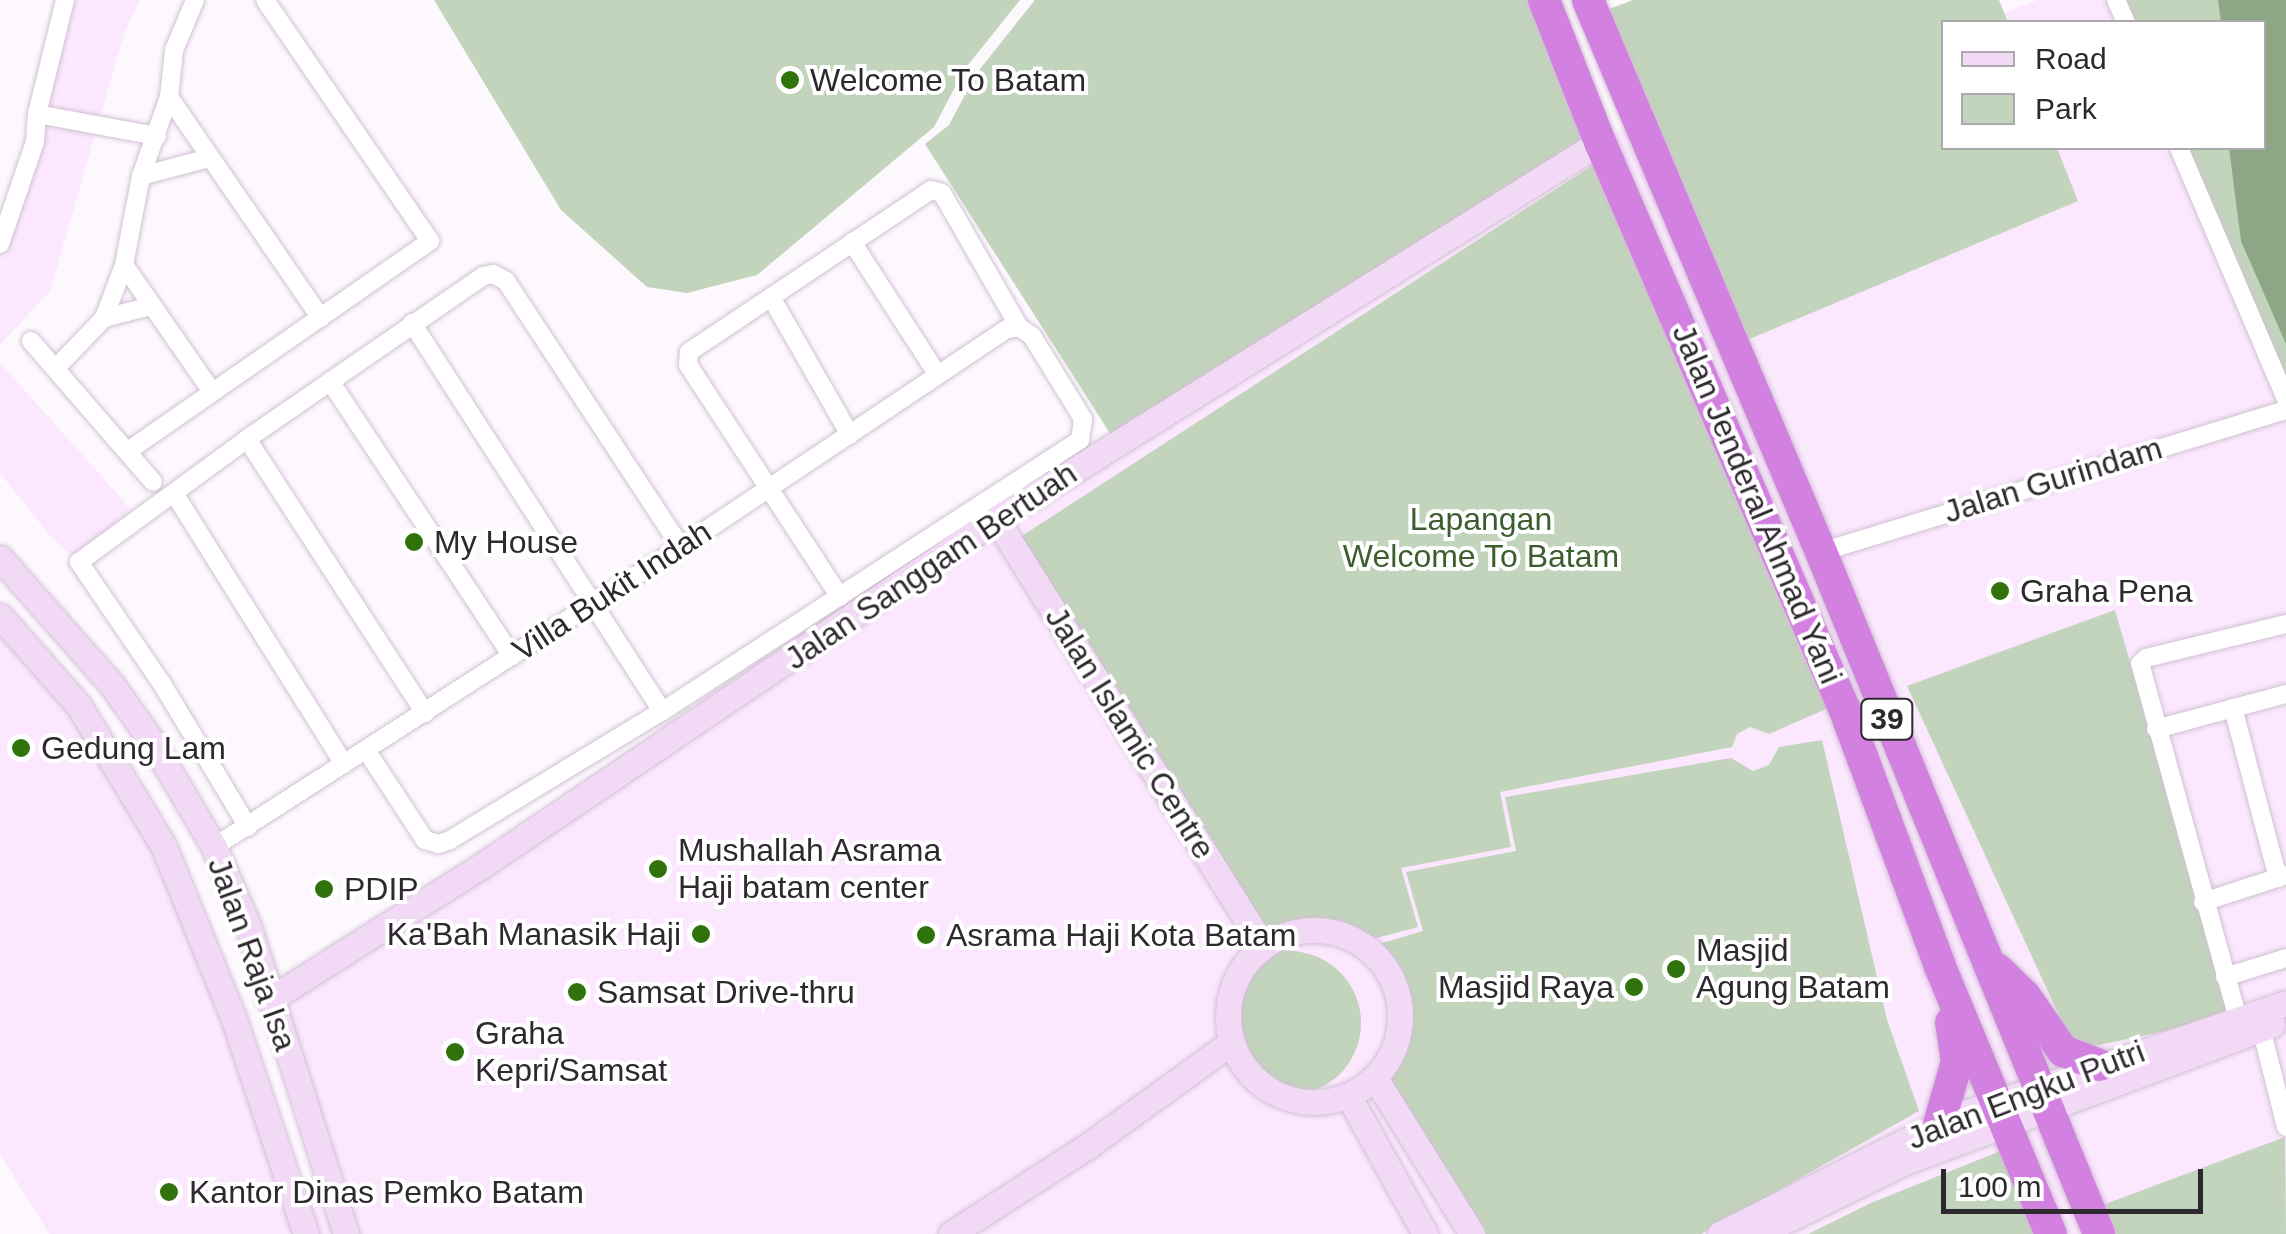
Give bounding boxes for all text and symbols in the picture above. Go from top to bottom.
legend [1941,20,2266,150]
text: Road [2035,42,2107,75]
place label: Welcome To Batam [810,61,1087,99]
marker: Welcome To Batam [779,69,801,91]
text: Park [2035,92,2097,125]
street label: Jalan Jenderal Ahmad Yani [1663,317,1851,691]
street label: Jalan Gurindam [1939,429,2167,531]
street label: Jalan Sanggam Bertuah [778,454,1084,678]
park label: Lapangan Welcome To Batam [1343,501,1619,576]
street label: Villa Bukit Indah [506,513,718,669]
place label: My House [434,523,578,561]
marker: My House [403,531,425,553]
place label: Graha Pena [2020,572,2193,610]
marker: Graha Pena [1989,580,2011,602]
street label: Jalan Islamic Centre [1037,600,1223,866]
road number: 39 [1860,694,1914,744]
place label: Gedung Lam [41,729,226,767]
marker: Gedung Lam [10,737,32,759]
place label: Mushallah Asrama Haji batam center [678,832,943,907]
street label: Jalan Raja Isa [199,852,305,1056]
marker: Mushallah Asrama Haji batam center [647,858,669,880]
place label: PDIP [344,870,419,908]
marker: PDIP [313,878,335,900]
place label: Ka'Bah Manasik Haji [387,915,681,953]
place label: Asrama Haji Kota Batam [946,916,1296,954]
marker: Ka'Bah Manasik Haji [690,923,712,945]
marker: Asrama Haji Kota Batam [915,924,937,946]
place label: Masjid Agung Batam [1696,932,1890,1007]
marker: Masjid Agung Batam [1665,958,1687,980]
place label: Masjid Raya [1438,968,1614,1006]
place label: Samsat Drive-thru [597,973,855,1011]
marker: Masjid Raya [1623,976,1645,998]
marker: Samsat Drive-thru [566,981,588,1003]
place label: Graha Kepri/Samsat [475,1015,667,1090]
street label: Jalan Engku Putri [1902,1032,2150,1158]
marker: Graha Kepri/Samsat [444,1041,466,1063]
scale bar [1946,1149,2208,1211]
text: 100 m [1958,1170,2041,1203]
place label: Kantor Dinas Pemko Batam [189,1173,584,1211]
marker: Kantor Dinas Pemko Batam [158,1181,180,1203]

